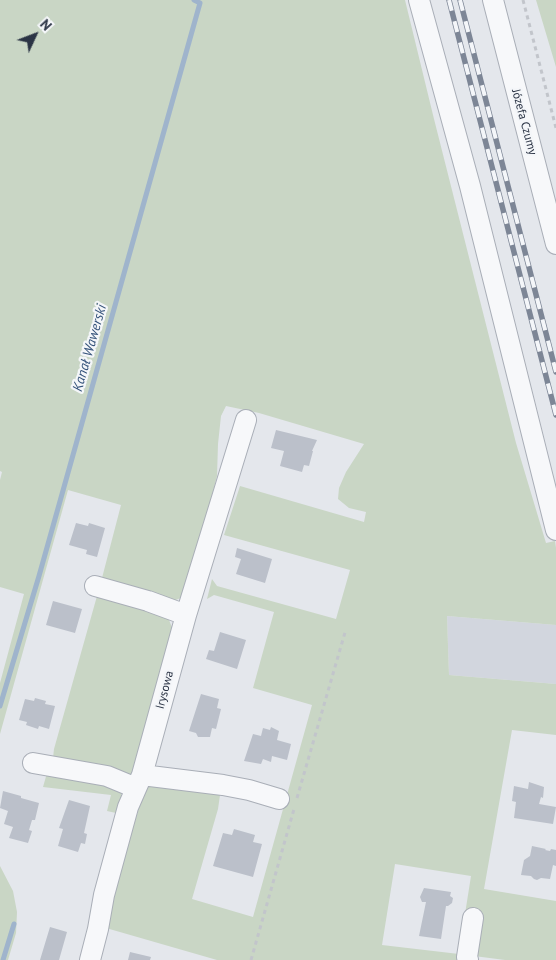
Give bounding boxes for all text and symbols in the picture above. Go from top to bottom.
north arrow [10,10,60,60]
text: N [36,15,56,34]
street label: Józefa Czumy [508,87,540,157]
water label: Kanał Wawerski [70,303,110,393]
street label: Irysowa [153,669,177,711]

